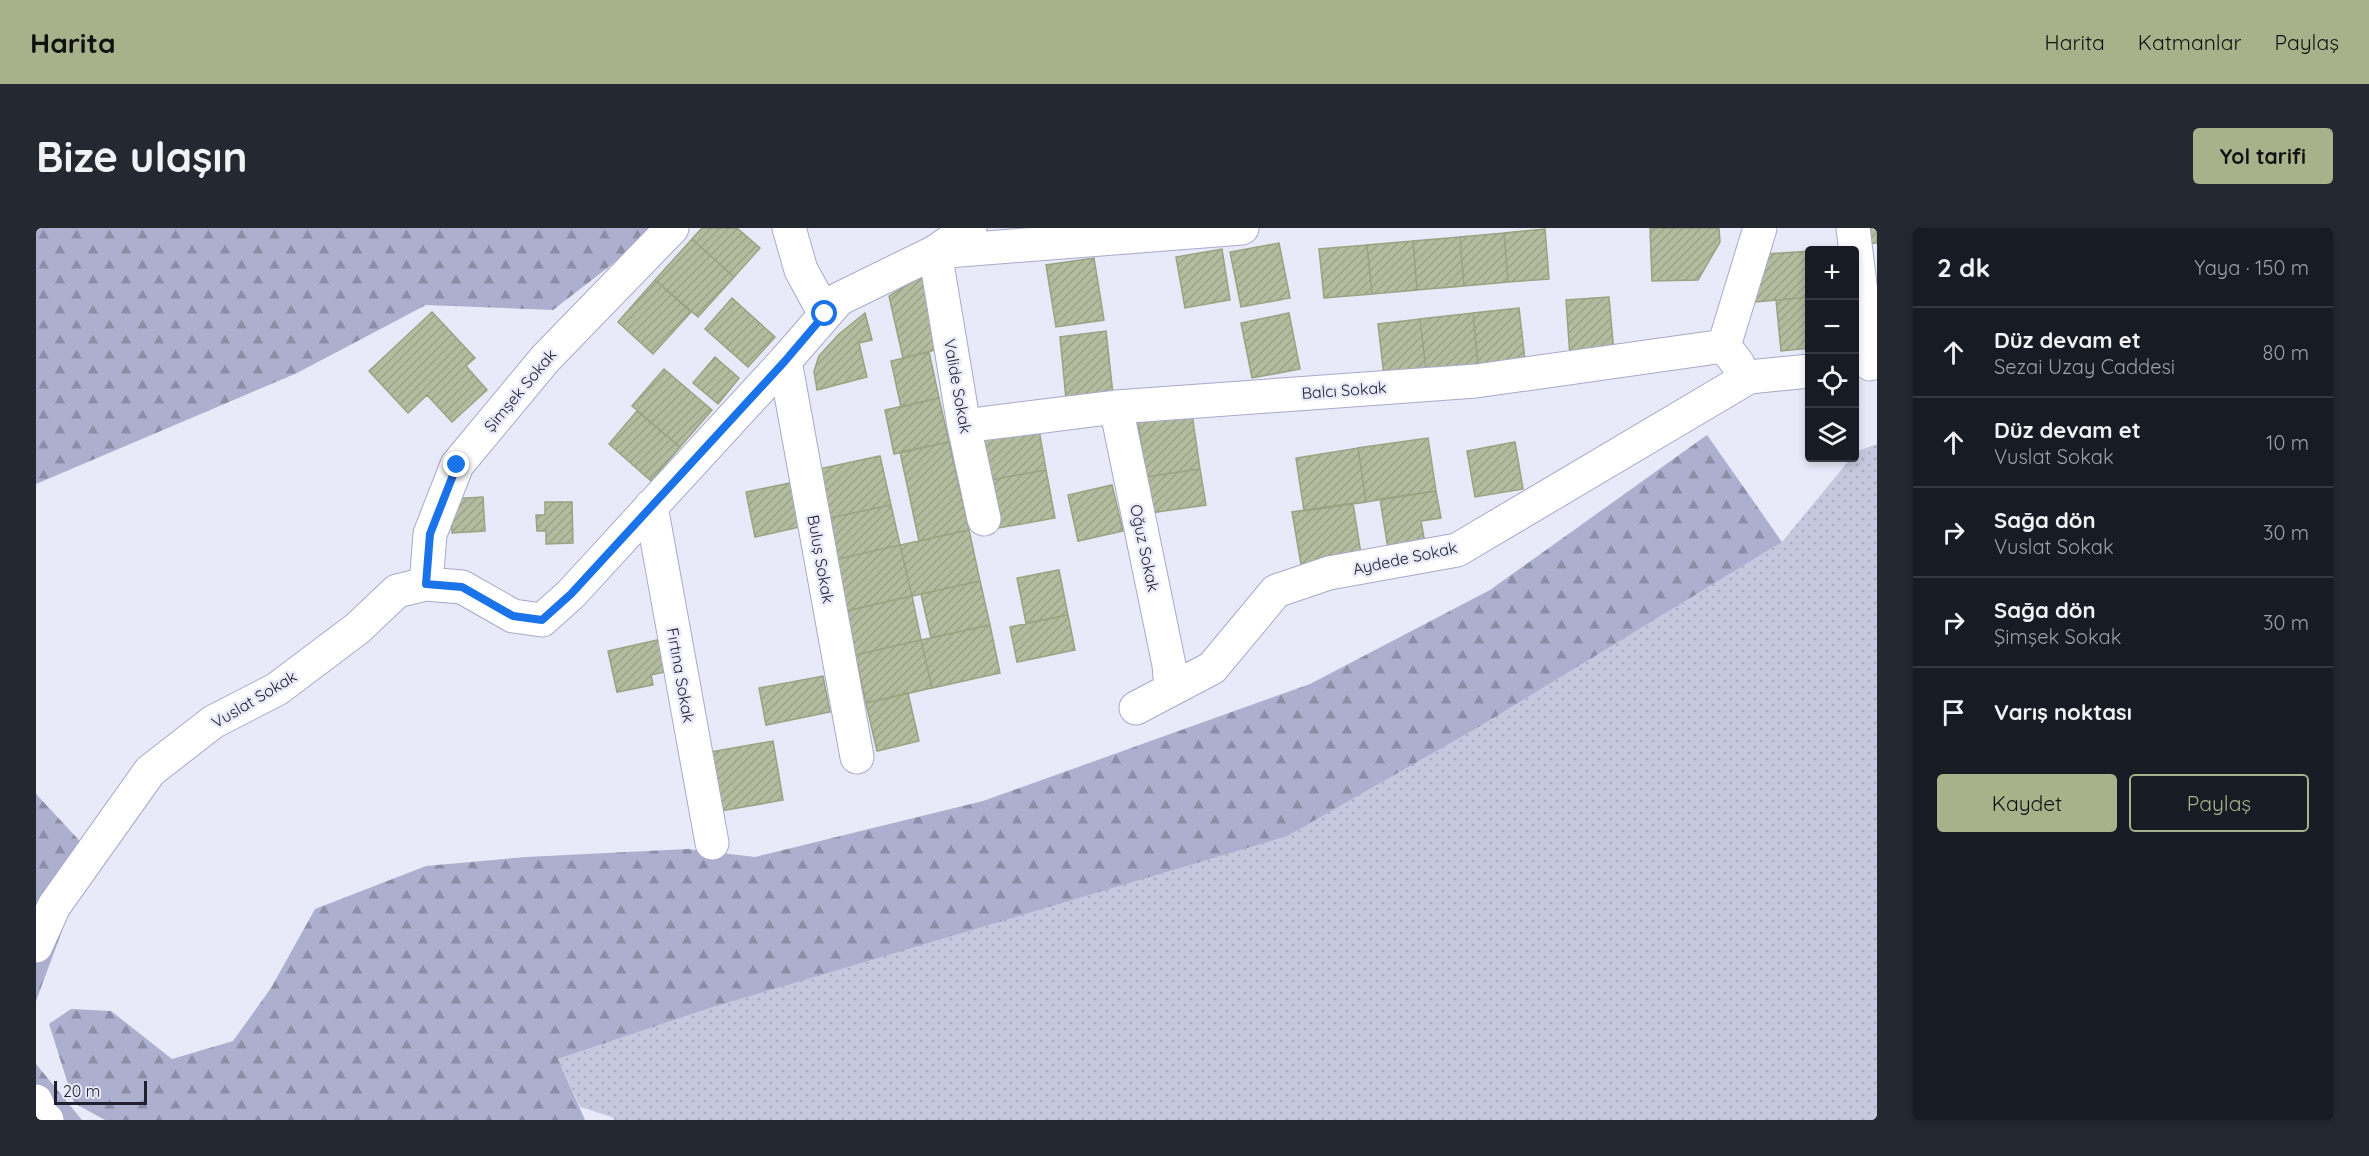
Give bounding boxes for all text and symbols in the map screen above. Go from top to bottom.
text: Harita [30,25,116,60]
text: Harita [2045,29,2105,55]
text: Katmanlar [2138,29,2242,55]
text: Paylaş [2275,29,2339,55]
button: Yol tarifi [2193,128,2333,184]
text: Bize ulaşın [36,130,247,183]
map controls [1805,246,1859,462]
button: + [1805,246,1859,300]
text: 2 dk [1937,251,1990,284]
text: Yaya · 150 m [2194,255,2309,280]
route start [811,300,837,326]
button: − [1805,300,1859,354]
text: Düz devam et [1994,326,2141,354]
icon: ahead [1937,336,1970,369]
street label: Valide Sokak [940,337,976,435]
text: 80 m [2263,340,2309,365]
street label: Şimşek Sokak [480,345,560,435]
button: locate [1805,354,1859,408]
text: Sezai Uzay Caddesi [1994,354,2175,379]
street label: Balcı Sokak [1301,377,1387,403]
button: layers [1805,408,1859,462]
text: Düz devam et [1994,416,2141,444]
icon: ahead [1937,426,1970,459]
text: 10 m [2266,430,2309,455]
text: Vuslat Sokak [1994,444,2114,469]
route end [443,451,469,477]
street label: Oğuz Sokak [1126,502,1164,594]
text: Sağa dön [1994,506,2096,534]
street label: Buluş Sokak [803,513,839,605]
icon: right [1937,516,1970,549]
text: 30 m [2263,520,2309,545]
text: Vuslat Sokak [1994,534,2114,559]
street label: Aydede Sokak [1351,537,1459,579]
text: Sağa dön [1994,596,2096,624]
icon: right [1937,606,1970,639]
text: 30 m [2263,610,2309,635]
text: Şimşek Sokak [1994,624,2121,649]
street label: Fırtına Sokak [663,626,699,724]
street label: Vuslat Sokak [208,666,300,732]
icon: arrive [1937,696,1970,729]
text: Varış noktası [1994,698,2132,726]
button: Kaydet [1937,774,2117,832]
button: Paylaş [2129,774,2309,832]
scale bar [54,1078,147,1106]
text: 20 m [63,1081,100,1101]

